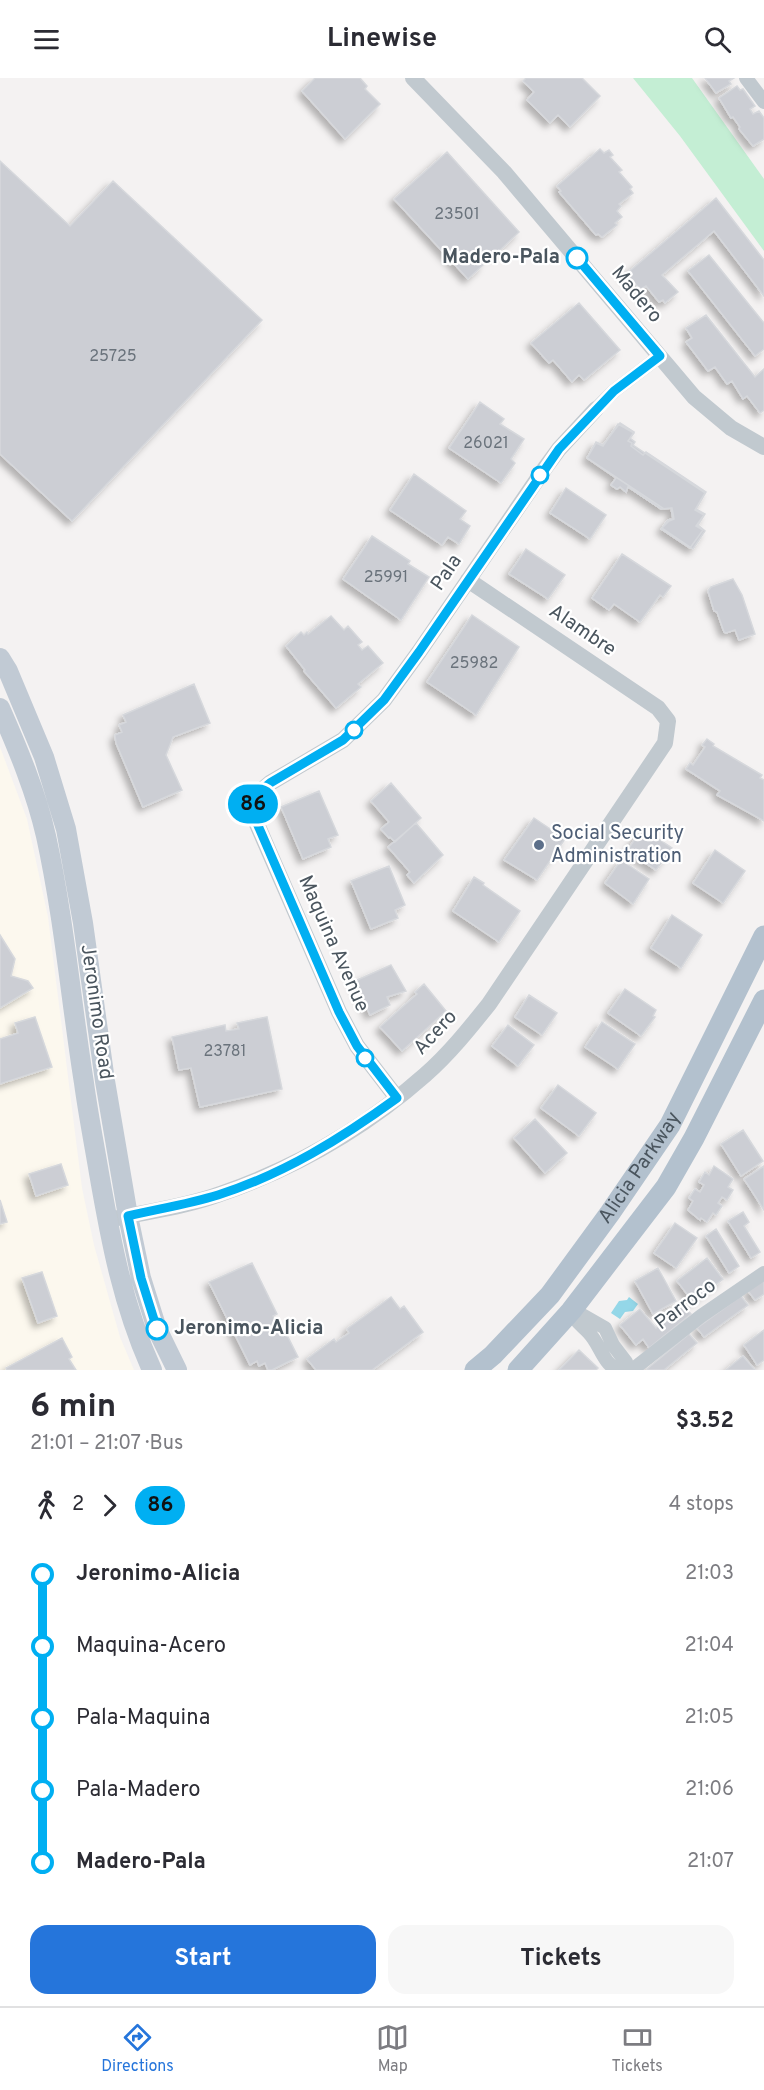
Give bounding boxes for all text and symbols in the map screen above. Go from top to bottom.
text: Linewise [327,22,437,56]
icon: menu [30,23,63,56]
icon: search [701,23,734,56]
house number: 23501 [434,205,480,225]
place label: Madero-Pala [442,245,560,271]
marker: Madero-Pala [566,247,588,269]
street label: Madero [605,261,667,329]
house number: 25725 [89,347,137,367]
house number: 26021 [463,434,509,454]
unlabelled marker [531,466,549,484]
street label: Pala [425,550,469,596]
house number: 25991 [364,568,408,588]
street label: Alambre [543,599,621,663]
house number: 25982 [450,654,498,674]
unlabelled marker [345,721,363,739]
line badge: 86 [226,784,280,824]
text: 86 [240,791,266,818]
place label: Social Security Administration [551,821,684,870]
marker: Social Security Administration [532,838,546,852]
street label: Maquina Avenue [291,872,375,1016]
street label: Jeronimo Road [74,943,118,1081]
street label: Acero [408,1005,464,1061]
house number: 23781 [204,1042,246,1062]
unlabelled marker [356,1049,374,1067]
street label: Alicia Parkway [593,1108,687,1230]
street label: Parroco [650,1273,722,1337]
place label: Jeronimo-Alicia [174,1316,323,1342]
marker: Jeronimo-Alicia [146,1318,168,1340]
text: 6 min [30,1387,116,1429]
text: $3.52 [676,1408,734,1435]
text: 21:01 – 21:07 · Bus [30,1431,183,1457]
icon: walk [30,1489,63,1522]
icon: forward [93,1489,126,1522]
text: 2 [72,1492,84,1518]
text: 86 [147,1492,173,1519]
text: 4 stops [669,1492,734,1518]
text: Jeronimo-Alicia [76,1561,240,1588]
text: 21:03 [685,1561,734,1587]
text: Maquina-Acero [76,1633,226,1660]
text: 21:04 [685,1633,734,1659]
text: Pala-Maquina [76,1705,210,1732]
text: 21:05 [685,1705,734,1731]
text: Pala-Madero [76,1777,201,1804]
text: 21:06 [685,1777,734,1803]
text: Madero-Pala [76,1849,206,1876]
text: 21:07 [687,1849,734,1875]
button: Start [30,1925,376,1994]
button: Tickets [388,1925,734,1994]
tab: Directions [101,2021,174,2077]
tab: Map [376,2021,409,2077]
tab: Tickets [612,2021,663,2077]

